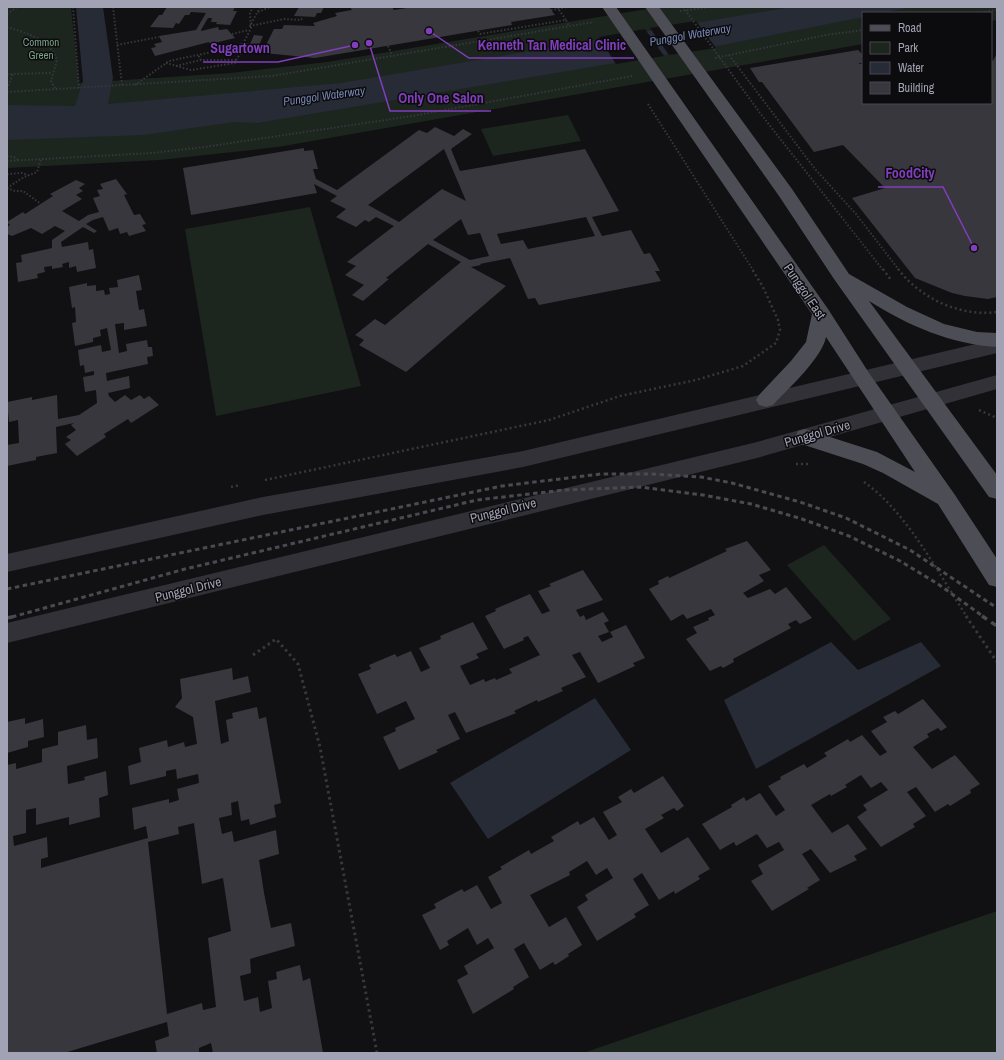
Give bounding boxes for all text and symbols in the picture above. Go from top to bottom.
legend [862,12,992,104]
water label: Punggol Waterway [648,20,733,50]
text: Road [898,20,922,36]
callout: Kenneth Tan Medical Clinic [469,32,634,58]
park label: Common Green [23,35,59,62]
callout: Sugartown [203,36,278,62]
text: Kenneth Tan Medical Clinic [478,36,626,54]
text: Sugartown [210,39,270,57]
text: Park [898,40,918,56]
text: Water [898,60,925,76]
text: Building [898,80,935,96]
water label: Punggol Waterway [282,82,367,110]
callout: Only One Salon [390,85,491,111]
text: Only One Salon [398,89,484,107]
callout: FoodCity [878,161,943,187]
text: FoodCity [885,164,935,182]
street label: Punggol East [780,260,829,322]
street label: Punggol Drive [782,416,852,451]
street label: Punggol Drive [468,494,538,527]
street label: Punggol Drive [153,573,223,606]

